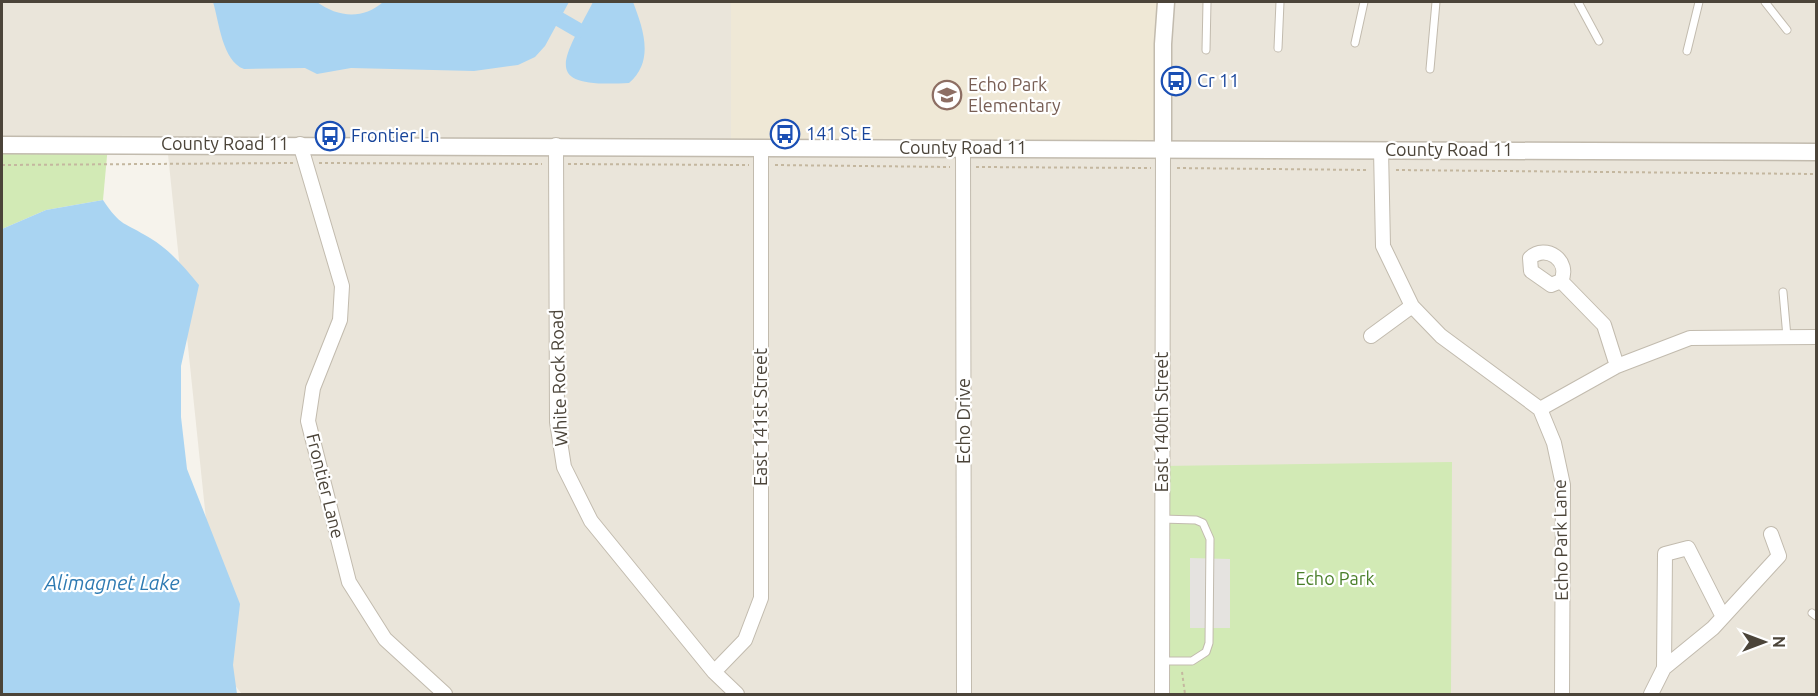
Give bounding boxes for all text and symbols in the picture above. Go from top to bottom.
bus stop icon: Cr 11 [1160,65,1192,97]
place label: Cr 11 [1197,70,1239,90]
place label: Echo Park Elementary [968,74,1061,115]
school or university icon: Echo Park Elementary [931,79,963,111]
bus stop icon: 141 St E [769,118,801,150]
bus stop icon: Frontier Ln [314,120,346,152]
place label: 141 St E [806,123,871,143]
place label: Frontier Ln [351,125,440,145]
street label: County Road 11 [161,133,289,153]
street label: County Road 11 [899,137,1027,157]
street label: County Road 11 [1385,139,1513,159]
street label: White Rock Road [546,309,570,447]
street label: East 141st Street [750,348,770,486]
street label: East 140th Street [1151,352,1171,492]
street label: Echo Drive [953,378,973,464]
street label: Frontier Lane [303,431,349,540]
street label: Echo Park Lane [1549,479,1571,601]
park label: Echo Park [1295,568,1375,588]
water label: Alimagnet Lake [44,571,180,594]
north arrow [1734,612,1794,672]
text: N [1770,636,1788,648]

